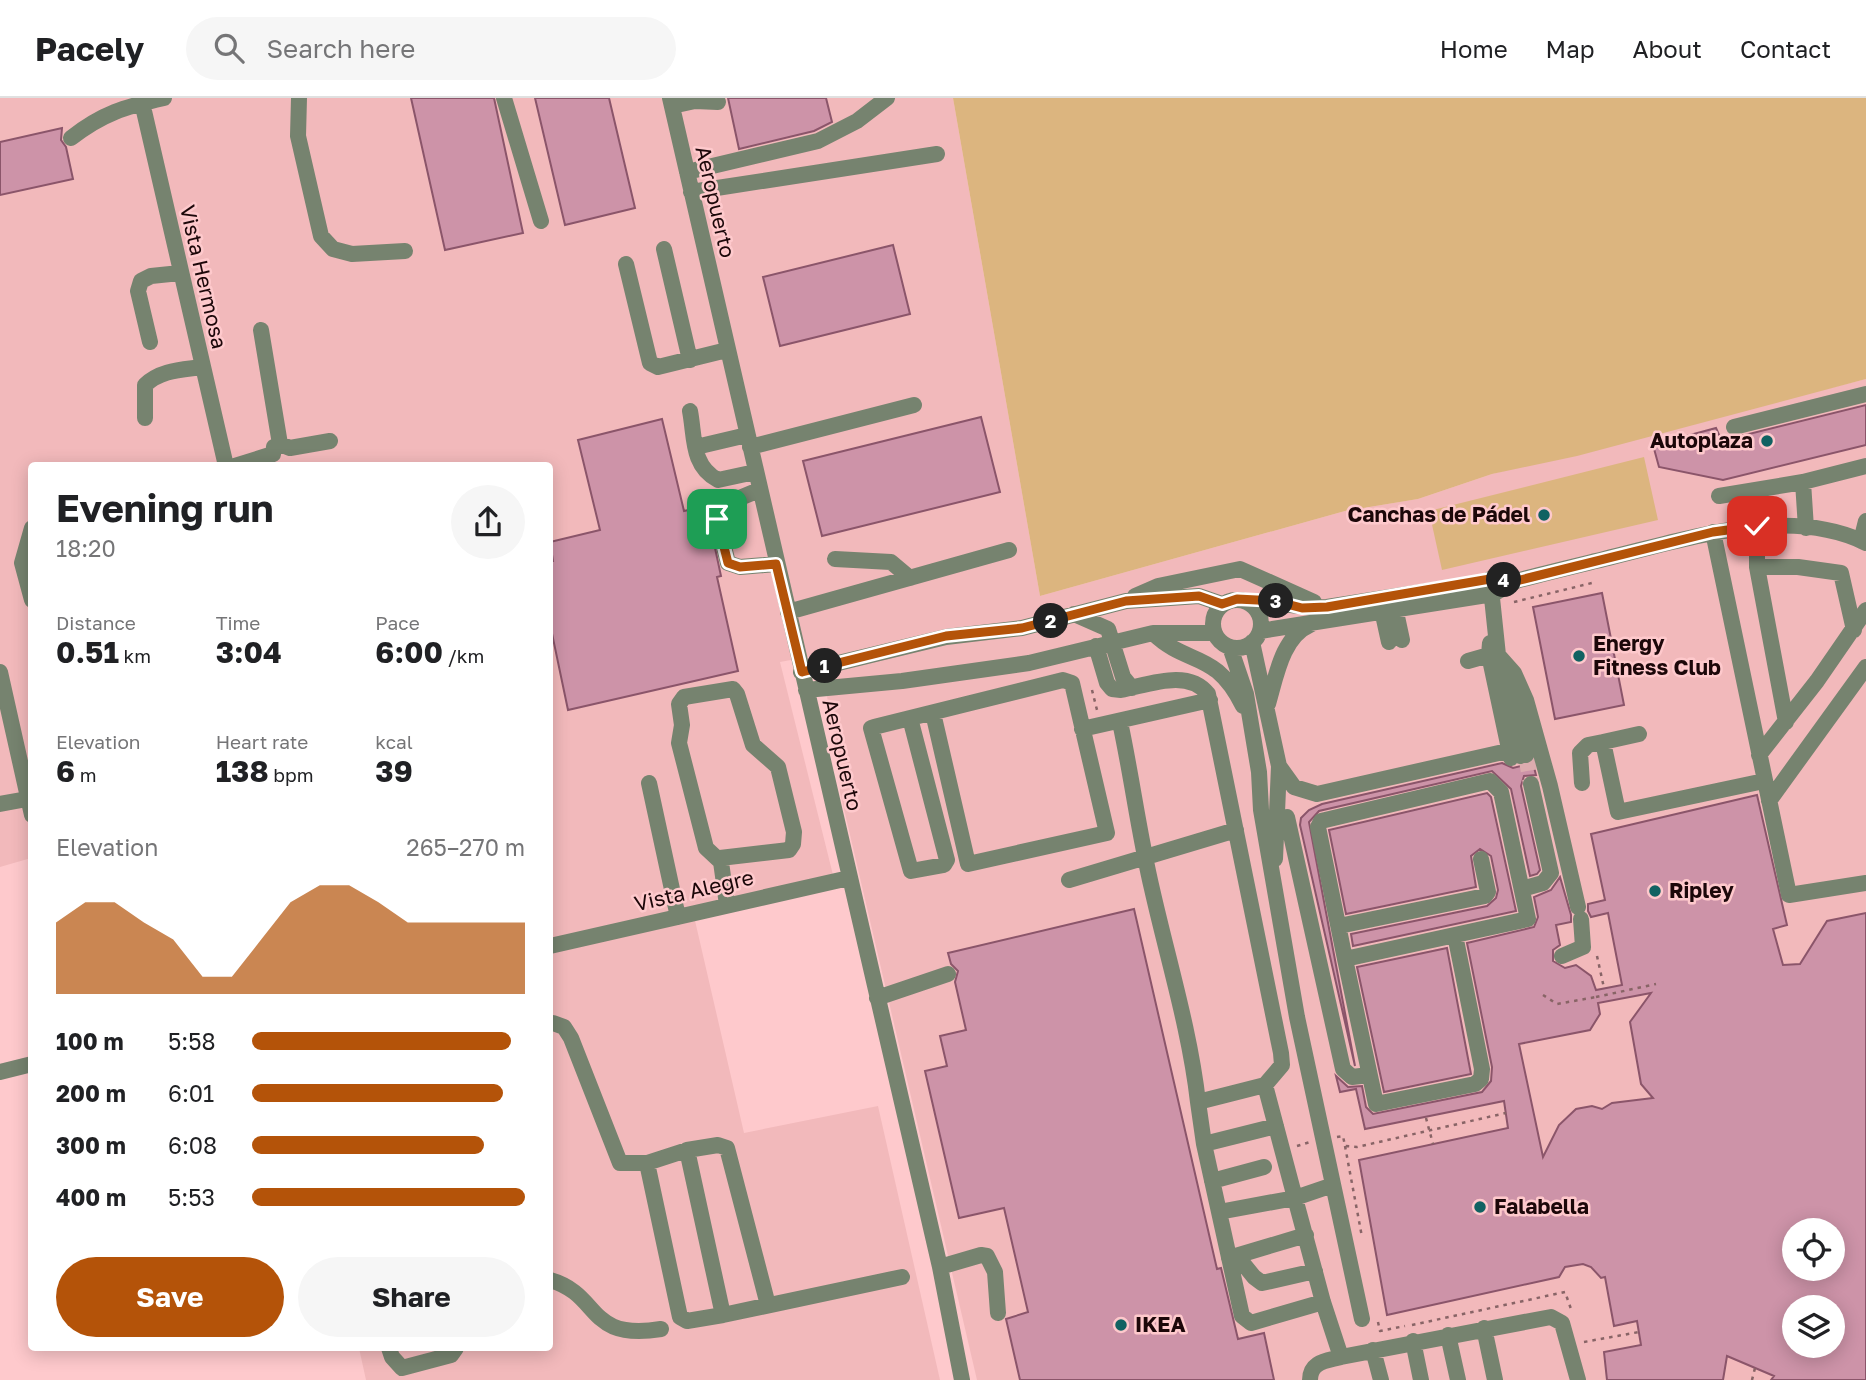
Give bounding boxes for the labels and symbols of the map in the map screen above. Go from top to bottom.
street label: Aeropuerto [690,143,741,260]
street label: Vista Hermosa [175,202,233,351]
place label: Autoplaza [1650,427,1753,453]
marker: Autoplaza [1759,433,1775,449]
pin [687,489,747,549]
pin [1727,496,1787,556]
place label: Canchas de Pádel [1347,501,1530,527]
marker: Canchas de Pádel [1536,507,1552,523]
pin: 4 [1486,562,1522,598]
pin: 3 [1258,584,1294,618]
pin: 2 [1034,603,1068,638]
place label: Energy Fitness Club [1593,630,1721,680]
pin: 1 [808,648,842,684]
marker: Energy Fitness Club [1571,648,1587,664]
street label: Aeropuerto [817,696,868,813]
street label: Vista Alegre [632,864,756,916]
place label: Ripley [1669,877,1734,903]
marker: Ripley [1647,883,1663,899]
place label: Falabella [1494,1193,1589,1219]
marker: Falabella [1472,1199,1488,1215]
place label: IKEA [1135,1311,1186,1337]
marker: IKEA [1113,1317,1129,1333]

